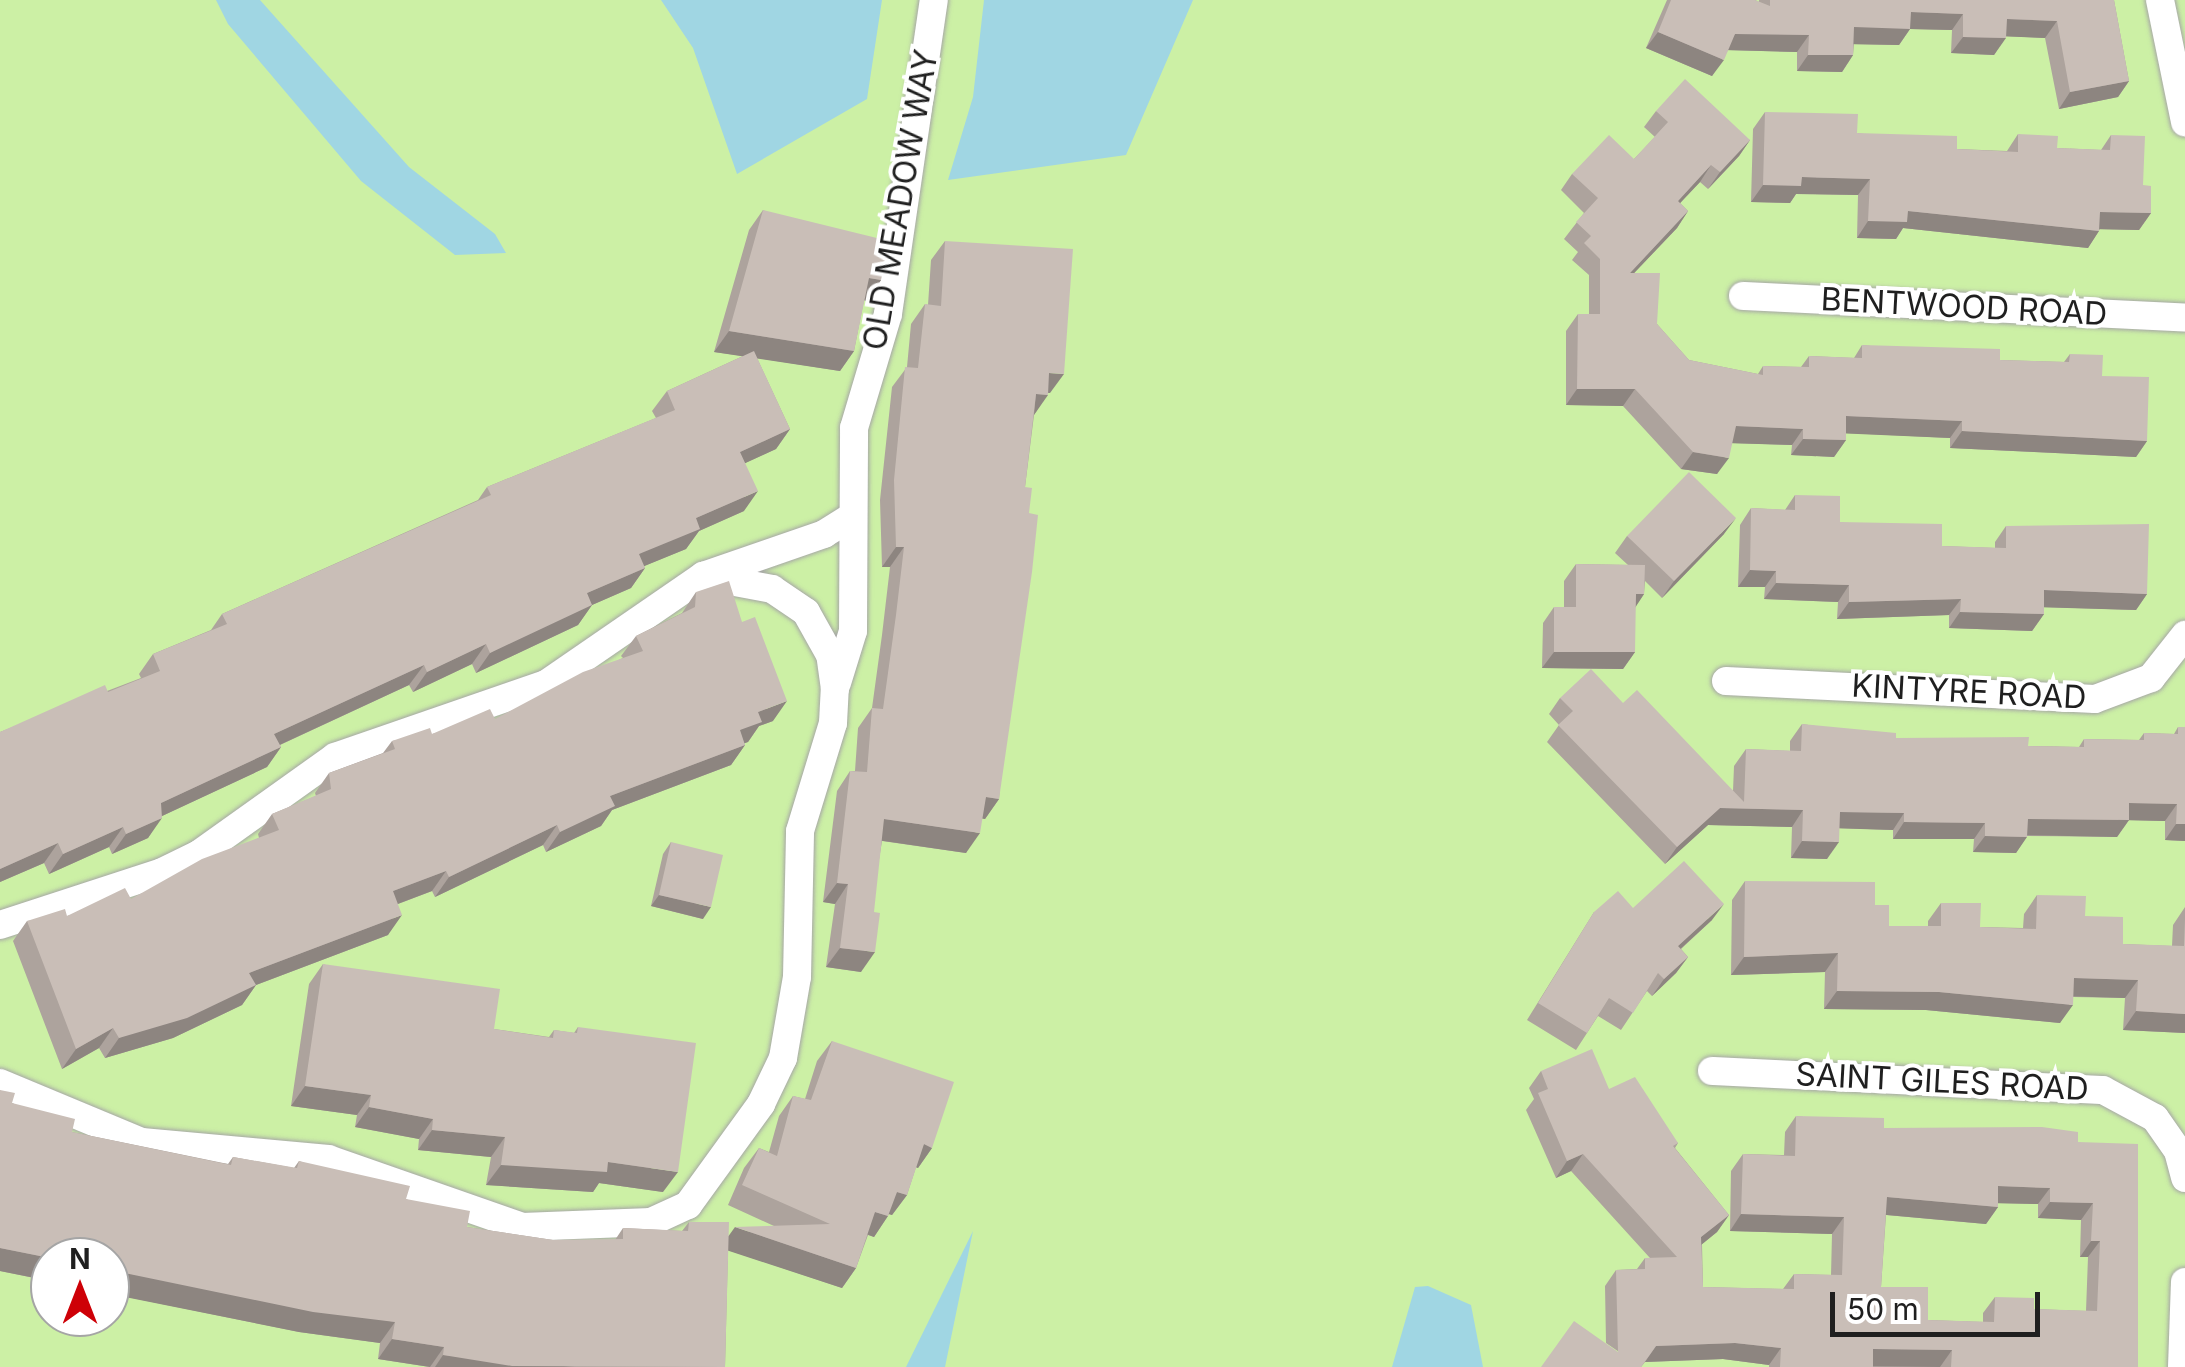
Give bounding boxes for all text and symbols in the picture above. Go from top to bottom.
street label: OLD MEADOW WAY [856,47,946,353]
street label: BENTWOOD ROAD [1820,280,2108,334]
street label: KINTYRE ROAD [1851,667,2087,717]
street label: SAINT GILES ROAD [1794,1055,2090,1109]
north arrow [30,1237,130,1337]
text: N [69,1242,91,1276]
scale bar [1835,1272,2045,1334]
text: 50 m [1847,1291,1919,1327]

